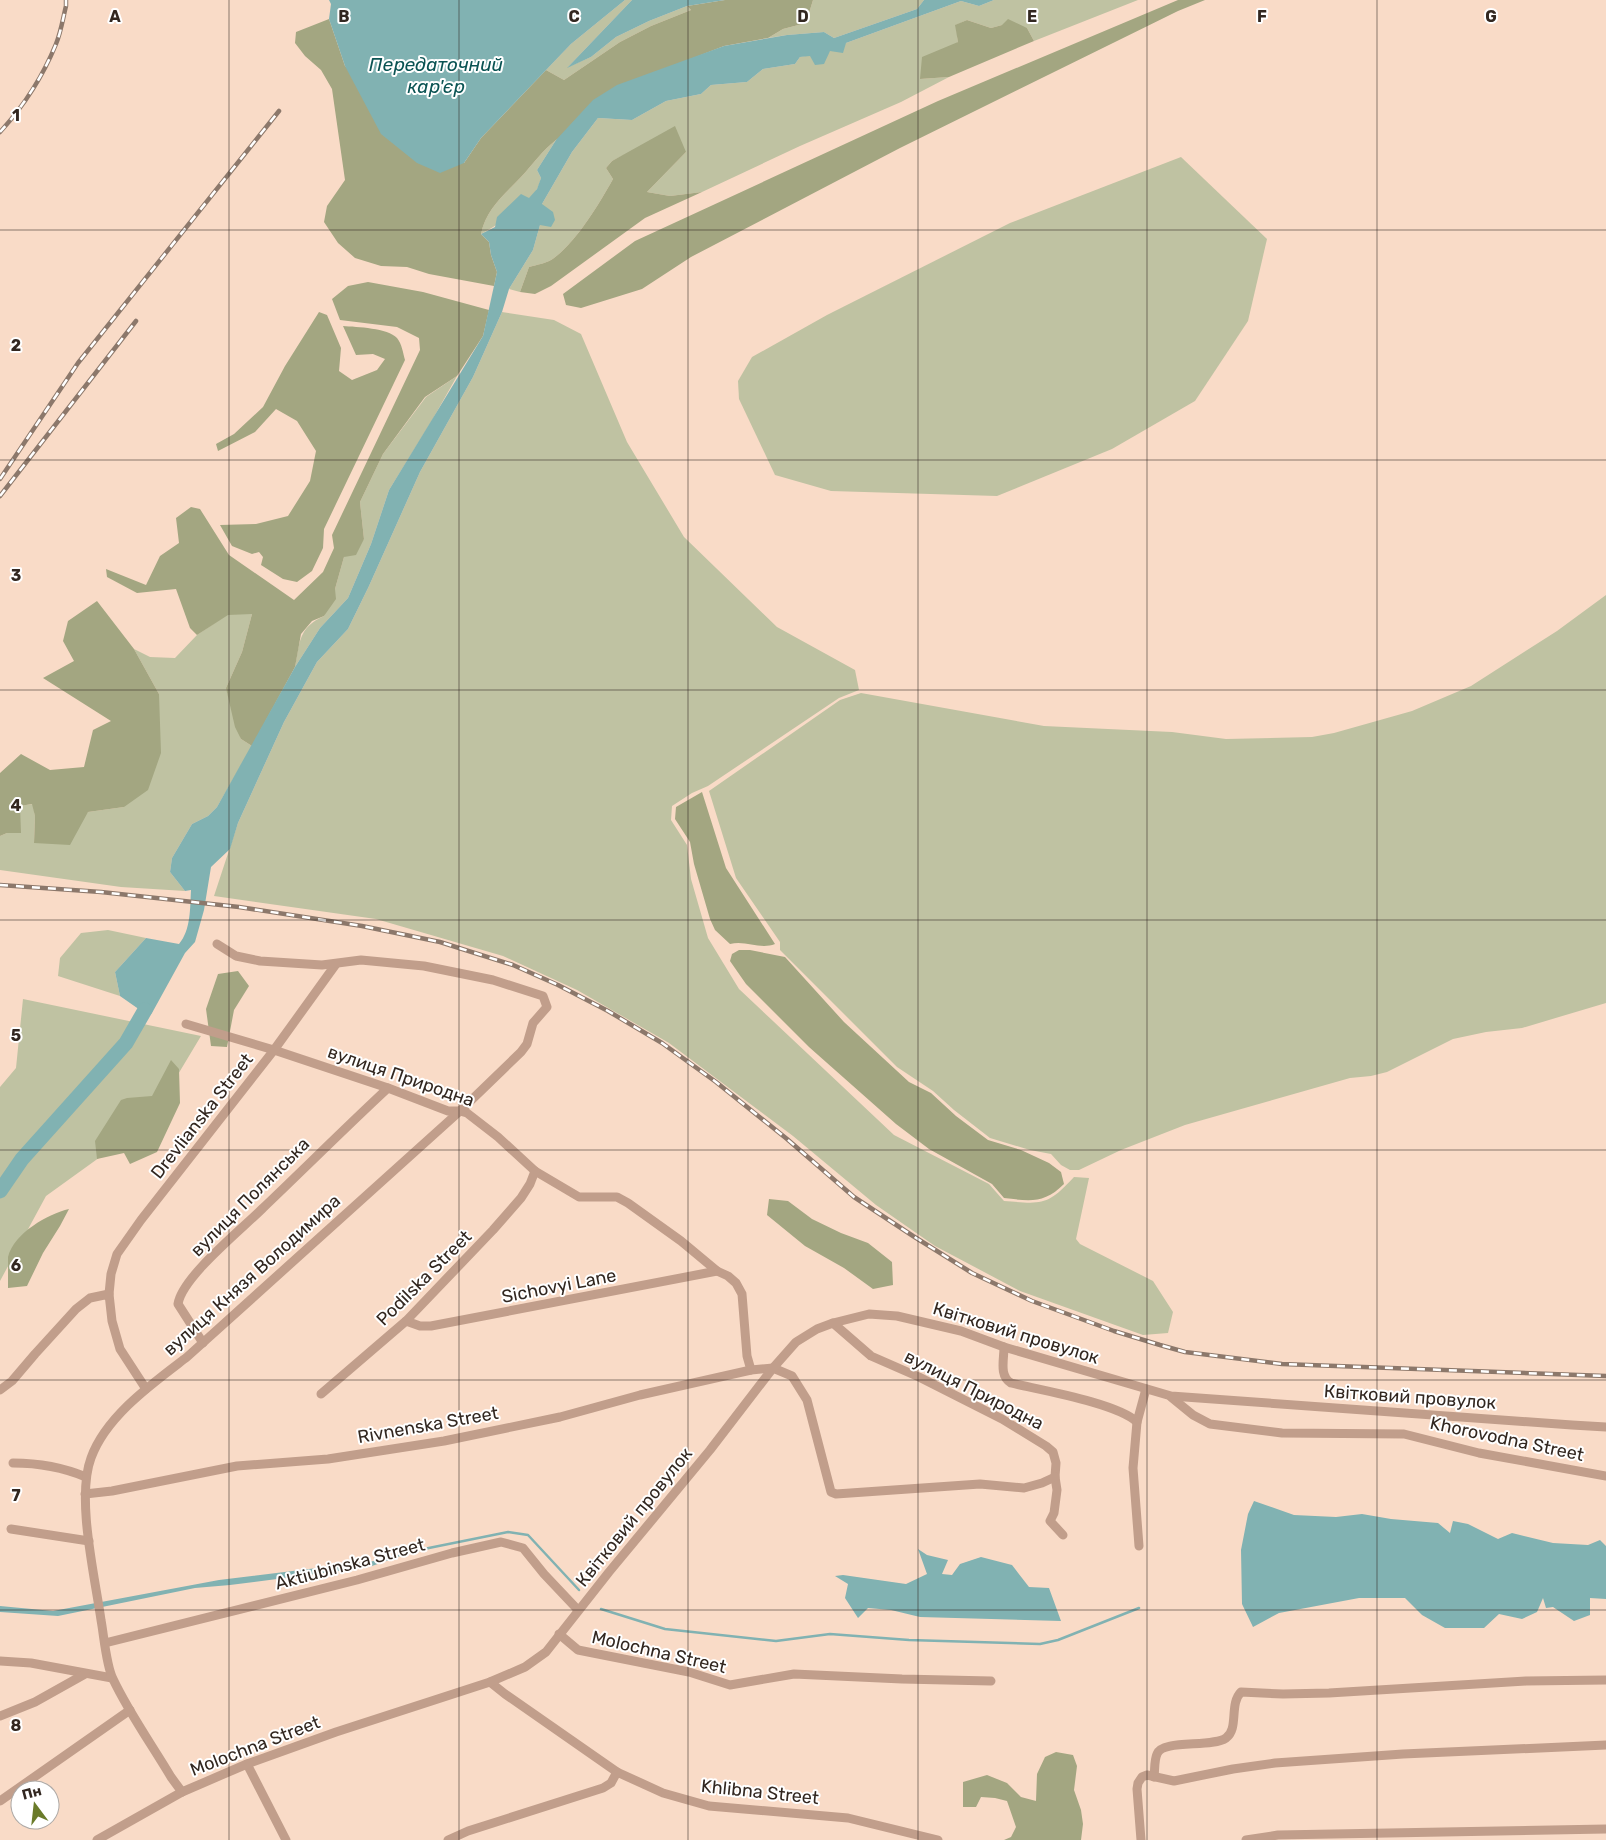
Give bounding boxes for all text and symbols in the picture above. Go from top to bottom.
text: A [109,7,121,26]
text: B [338,7,350,26]
text: C [568,7,580,26]
text: D [797,7,809,26]
text: E [1027,7,1037,26]
text: F [1257,7,1267,26]
text: G [1485,7,1497,26]
water label: Передаточний кар'єр [369,53,503,98]
text: 1 [12,106,20,125]
text: 2 [11,336,21,355]
text: 3 [11,566,21,585]
text: 4 [11,796,22,815]
text: 5 [11,1026,21,1045]
street label: вулиця Природна [325,1041,477,1111]
street label: Drevlianska Street [146,1049,258,1183]
street label: вулиця Полянська [186,1133,314,1261]
street label: вулиця Князя Володимира [159,1190,345,1360]
street label: Podilska Street [372,1226,476,1330]
text: 6 [11,1256,21,1275]
street label: Sichovyi Lane [500,1264,618,1308]
street label: Квітковий провулок [930,1297,1102,1369]
street label: вулиця Природна [901,1345,1047,1435]
street label: Квітковий провулок [1323,1380,1497,1414]
street label: Rivnenska Street [356,1402,500,1448]
street label: Khorovodna Street [1428,1412,1586,1466]
street label: Квітковий провулок [571,1443,697,1591]
text: 7 [11,1486,21,1505]
street label: Aktiubinska Street [273,1533,427,1595]
street label: Molochna Street [590,1626,728,1678]
street label: Molochna Street [187,1711,323,1781]
text: 8 [11,1716,22,1735]
street label: Khlibna Street [700,1775,820,1809]
north arrow [10,1780,60,1830]
text: Пн [20,1782,43,1804]

